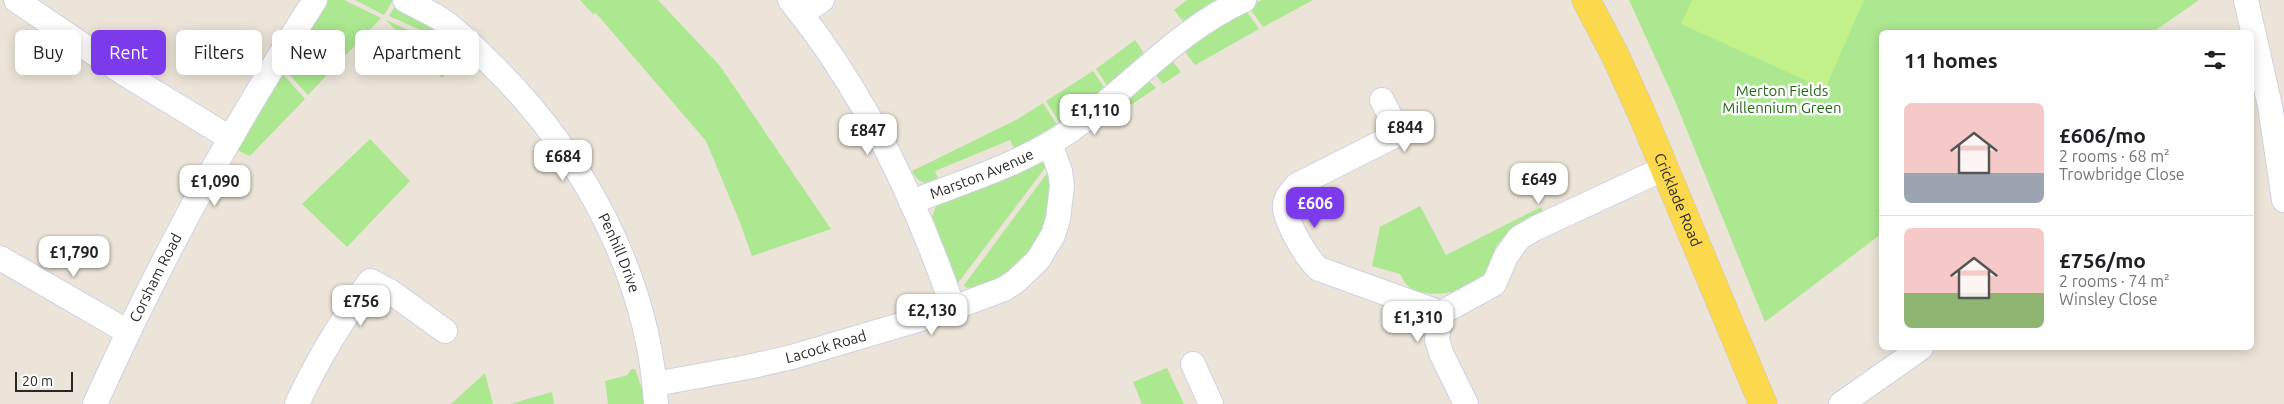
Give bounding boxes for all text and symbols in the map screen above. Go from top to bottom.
chip: Buy [15,30,81,75]
chip: Rent [91,30,166,75]
chip: Filters [176,30,262,75]
chip: New [272,30,345,75]
chip: Apartment [355,30,479,75]
icon: filters [2201,46,2229,74]
text: 11 homes [1904,48,1998,72]
park label: Merton Fields Millennium Green [1722,82,1842,116]
pin: £1,110 [1054,94,1136,136]
text: £1,110 [1070,101,1120,119]
pin: £844 [1375,110,1435,153]
pin: £847 [838,114,898,156]
text: £844 [1387,118,1423,136]
text: £847 [850,121,886,139]
icon: home [1944,123,2004,183]
text: £606/mo [2059,123,2146,147]
pin: £684 [533,140,593,182]
street label: Marston Avenue [927,145,1036,202]
text: £684 [545,147,581,165]
text: 2 rooms · 68 m² [2059,147,2170,165]
street label: Cricklade Road [1651,150,1705,249]
pin: £649 [1509,162,1569,205]
pin: £1,090 [174,164,256,207]
text: Trowbridge Close [2059,165,2185,183]
text: £649 [1521,170,1557,188]
text: £1,090 [190,172,240,190]
pin: £606 [1285,186,1345,229]
text: £606 [1297,194,1333,212]
street label: Penhill Drive [595,210,643,295]
street label: Corsham Road [126,230,185,325]
pin: £1,790 [33,236,115,278]
text: £1,790 [49,243,99,261]
icon: home [1944,248,2004,308]
text: £756/mo [2059,248,2146,272]
text: 2 rooms · 74 m² [2059,272,2170,290]
pin: £756 [331,284,391,327]
text: Winsley Close [2059,290,2158,308]
text: £756 [343,292,379,310]
pin: £2,130 [891,294,973,336]
pin: £1,310 [1377,300,1459,343]
text: £2,130 [907,301,957,319]
text: £1,310 [1393,308,1443,326]
street label: Lacock Road [784,326,868,366]
scale bar [15,369,72,392]
text: 20 m [22,373,53,389]

